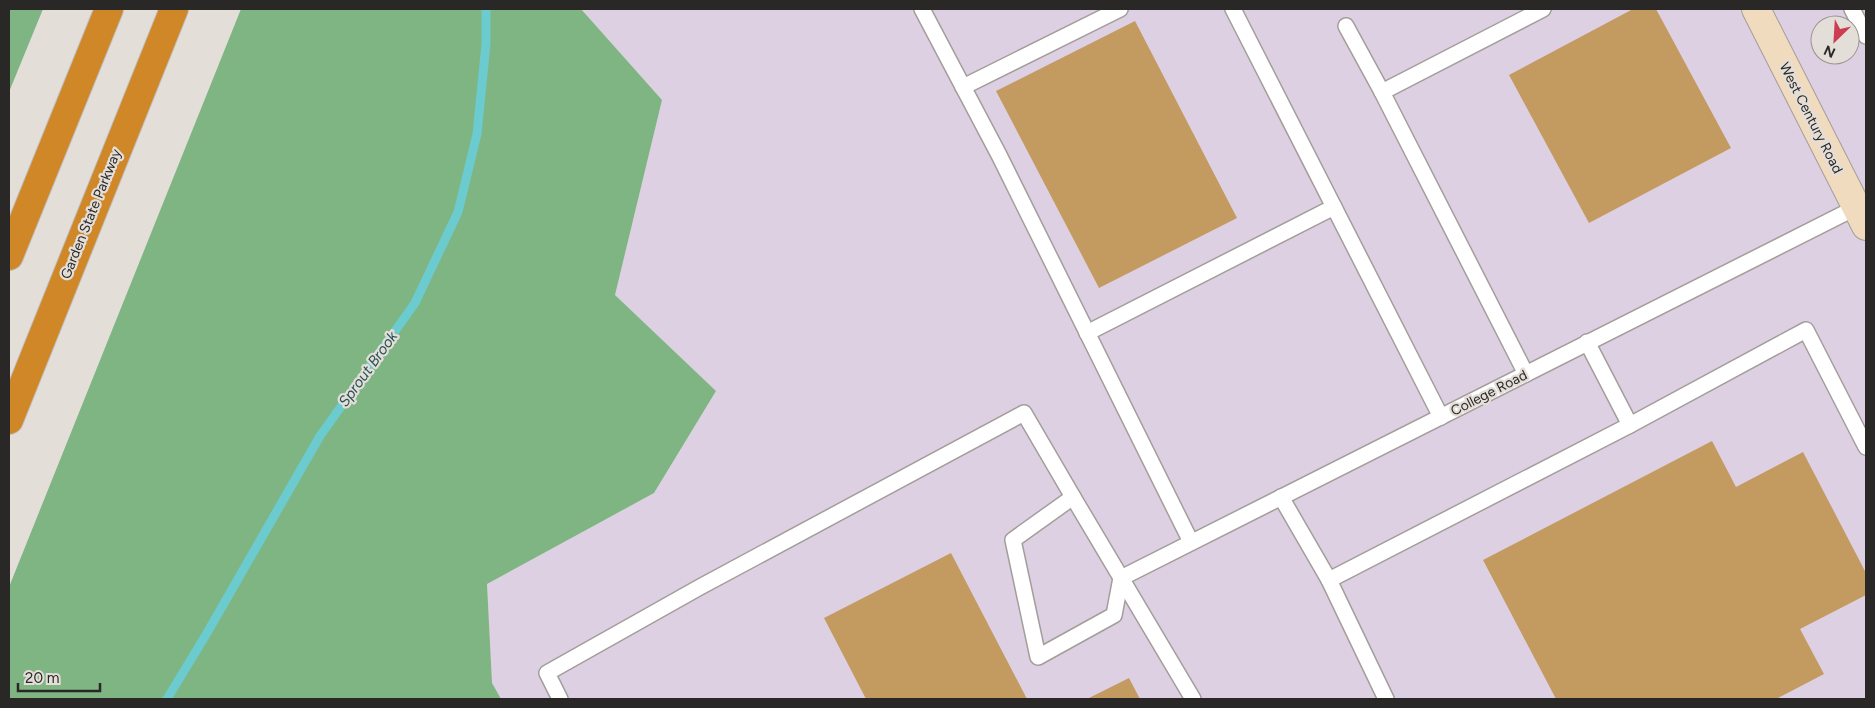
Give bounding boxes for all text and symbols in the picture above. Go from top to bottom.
north arrow [1810,15,1860,65]
text: N [1821,41,1838,61]
street label: West Century Road [1776,60,1846,176]
street label: Garden State Parkway [57,146,125,282]
water label: Sprout Brook [335,327,402,410]
street label: College Road [1448,366,1530,420]
scale bar [18,660,100,692]
text: 20 m [25,669,59,687]

